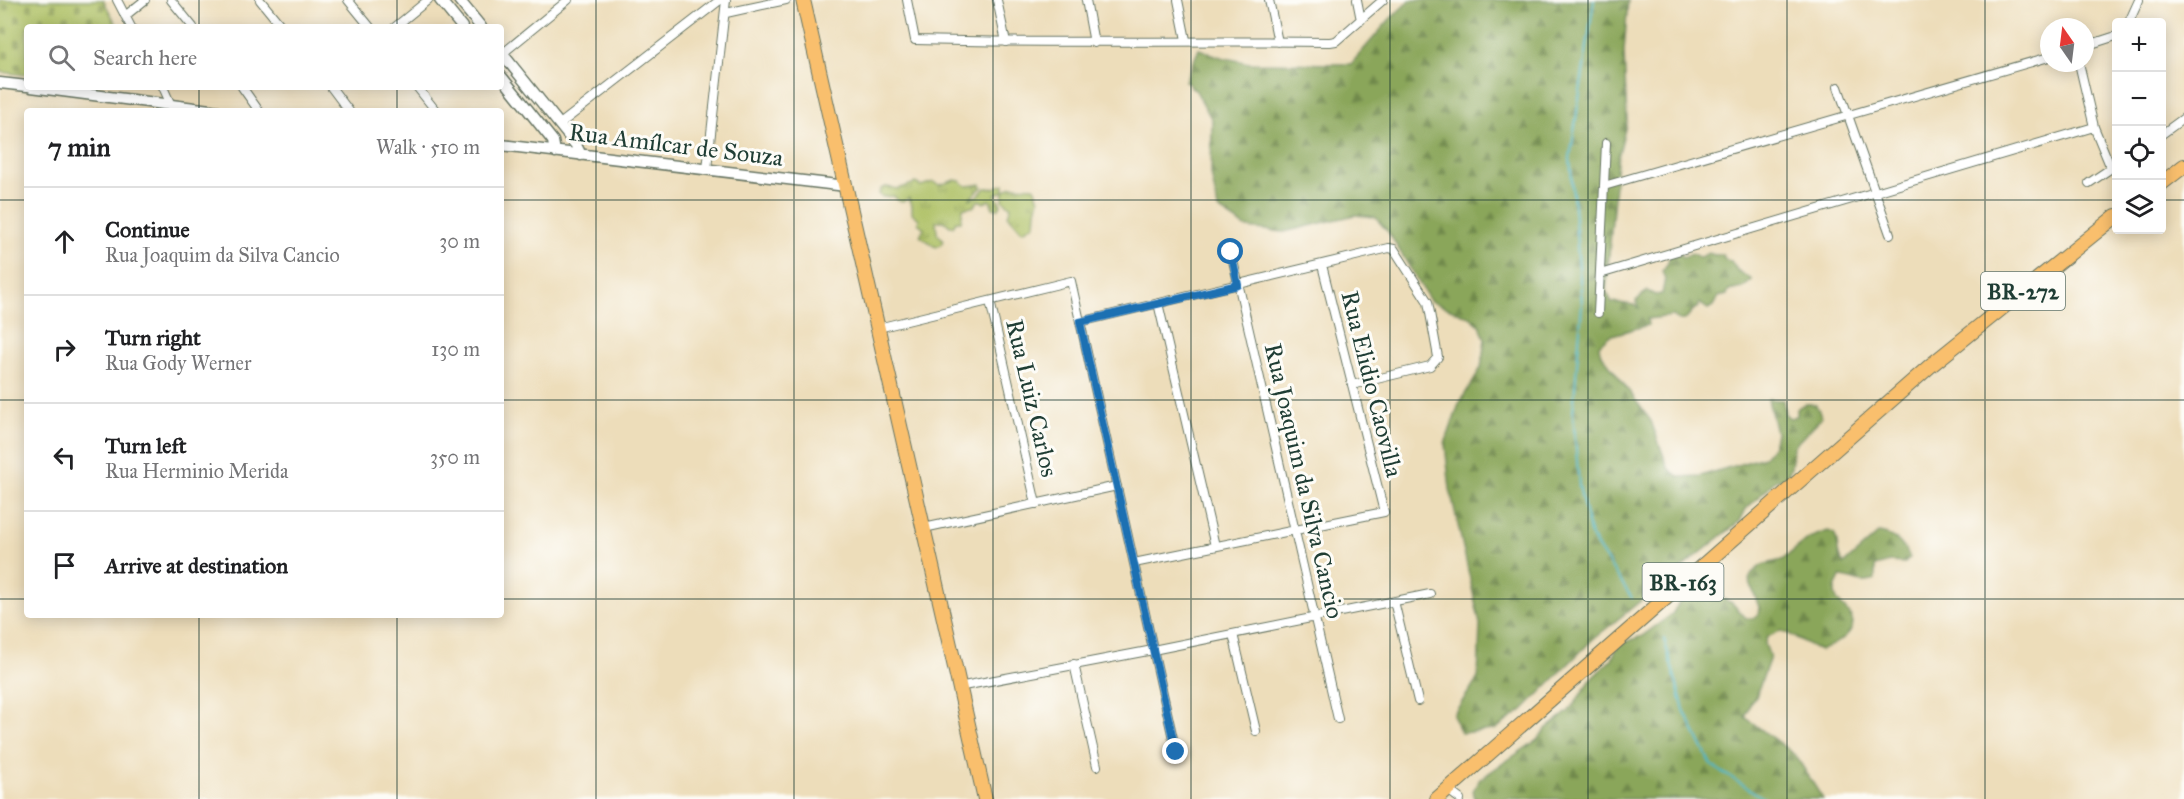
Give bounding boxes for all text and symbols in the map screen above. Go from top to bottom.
north arrow [2040,18,2094,72]
map controls [2112,18,2166,234]
button: + [2112,18,2166,72]
search box [24,24,504,90]
icon: search [45,41,78,74]
text: Search here [93,44,197,71]
button: − [2112,72,2166,126]
street label: Rua Amílcar de Souza [567,117,786,173]
button: locate [2112,126,2166,180]
text: 7 min [48,131,111,163]
text: Walk · 510 m [376,135,480,159]
button: layers [2112,180,2166,234]
text: Continue [105,216,190,243]
icon: ahead [48,225,81,258]
text: 30 m [439,229,480,253]
route start [1217,238,1243,264]
text: Rua Joaquim da Silva Cancio [105,243,340,267]
road number: BR-272 [1981,272,2065,310]
street label: Rua Elidio Caovilla [1334,288,1410,481]
street label: Rua Luiz Carlos [999,316,1065,480]
text: Turn right [105,324,201,351]
icon: right [48,333,81,366]
text: 130 m [431,337,480,361]
street label: Rua Joaquim da Silva Cancio [1258,340,1350,622]
text: Rua Gody Werner [105,351,251,375]
text: Turn left [105,432,187,459]
icon: left [48,441,81,474]
text: 350 m [430,445,480,469]
text: Rua Herminio Merida [105,459,288,483]
icon: arrive [48,549,81,582]
text: Arrive at destination [105,552,288,579]
road number: BR-163 [1642,563,1724,601]
route end [1162,738,1188,764]

